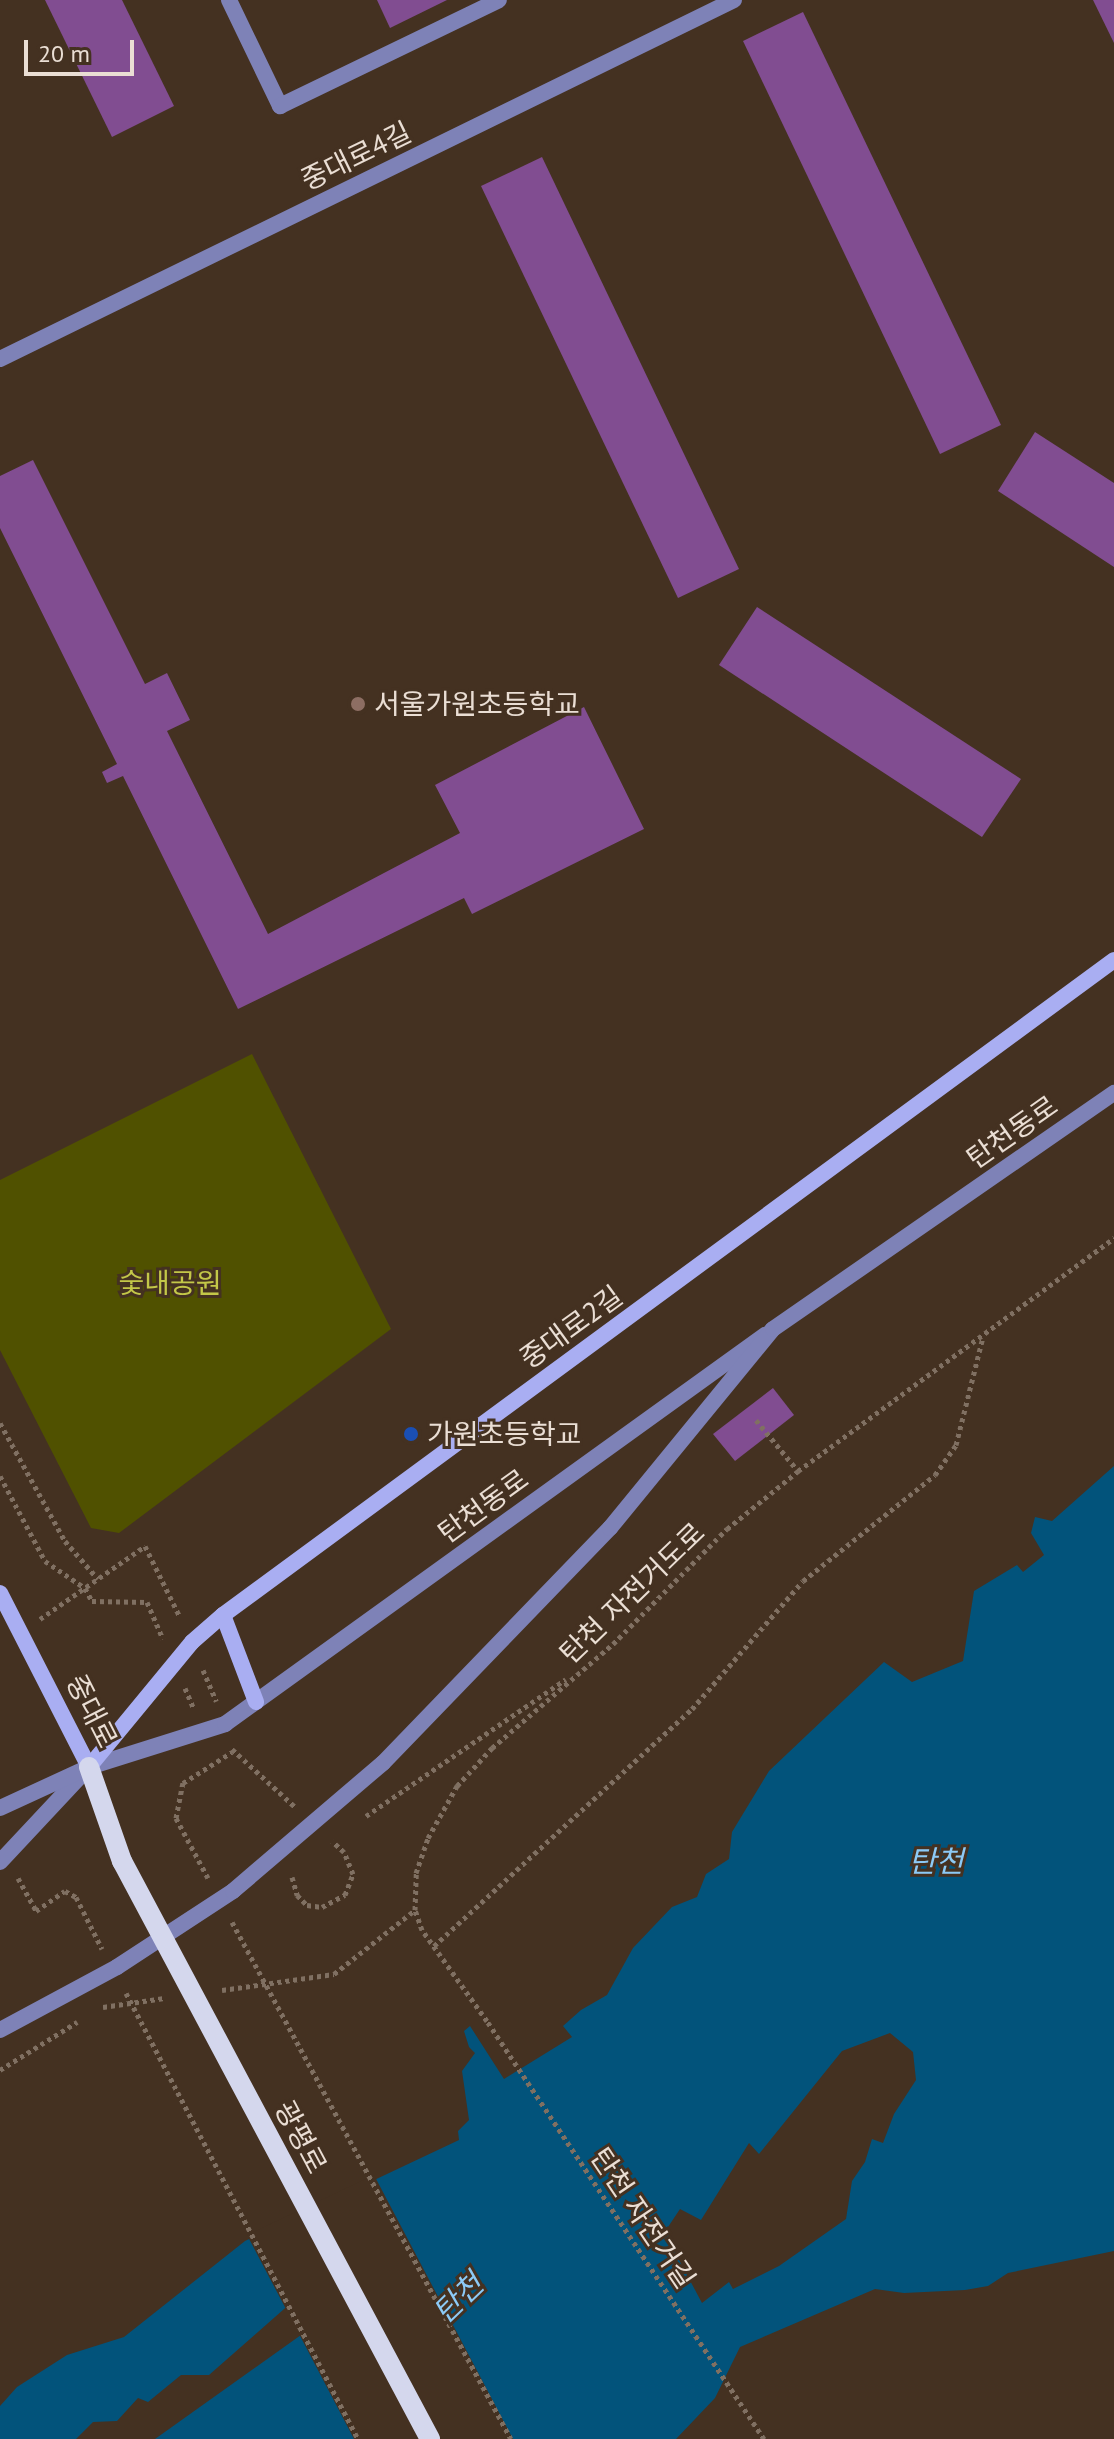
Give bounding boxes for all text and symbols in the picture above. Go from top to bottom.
scale bar [28,24,138,74]
text: 20 m [38,38,90,69]
street label: 중대로4길 [295,115,417,197]
place label: 서울가원초등학교 [374,687,580,721]
marker: 서울가원초등학교 [349,695,367,713]
street label: 탄천동로 [960,1089,1064,1175]
park label: 숯내공원 [118,1266,222,1300]
street label: 중대로2길 [513,1279,629,1375]
place label: 가원초등학교 [427,1417,582,1451]
marker: 가원초등학교 [402,1425,420,1443]
street label: 탄천동로 [431,1462,535,1550]
street label: 탄천 자전거도로 [553,1516,711,1670]
street label: 중대로 [59,1669,125,1753]
water label: 탄천 [908,1843,964,1879]
street label: 광평로 [268,2095,334,2179]
street label: 탄천 자전거길 [584,2141,702,2295]
water label: 탄천 [426,2266,490,2330]

